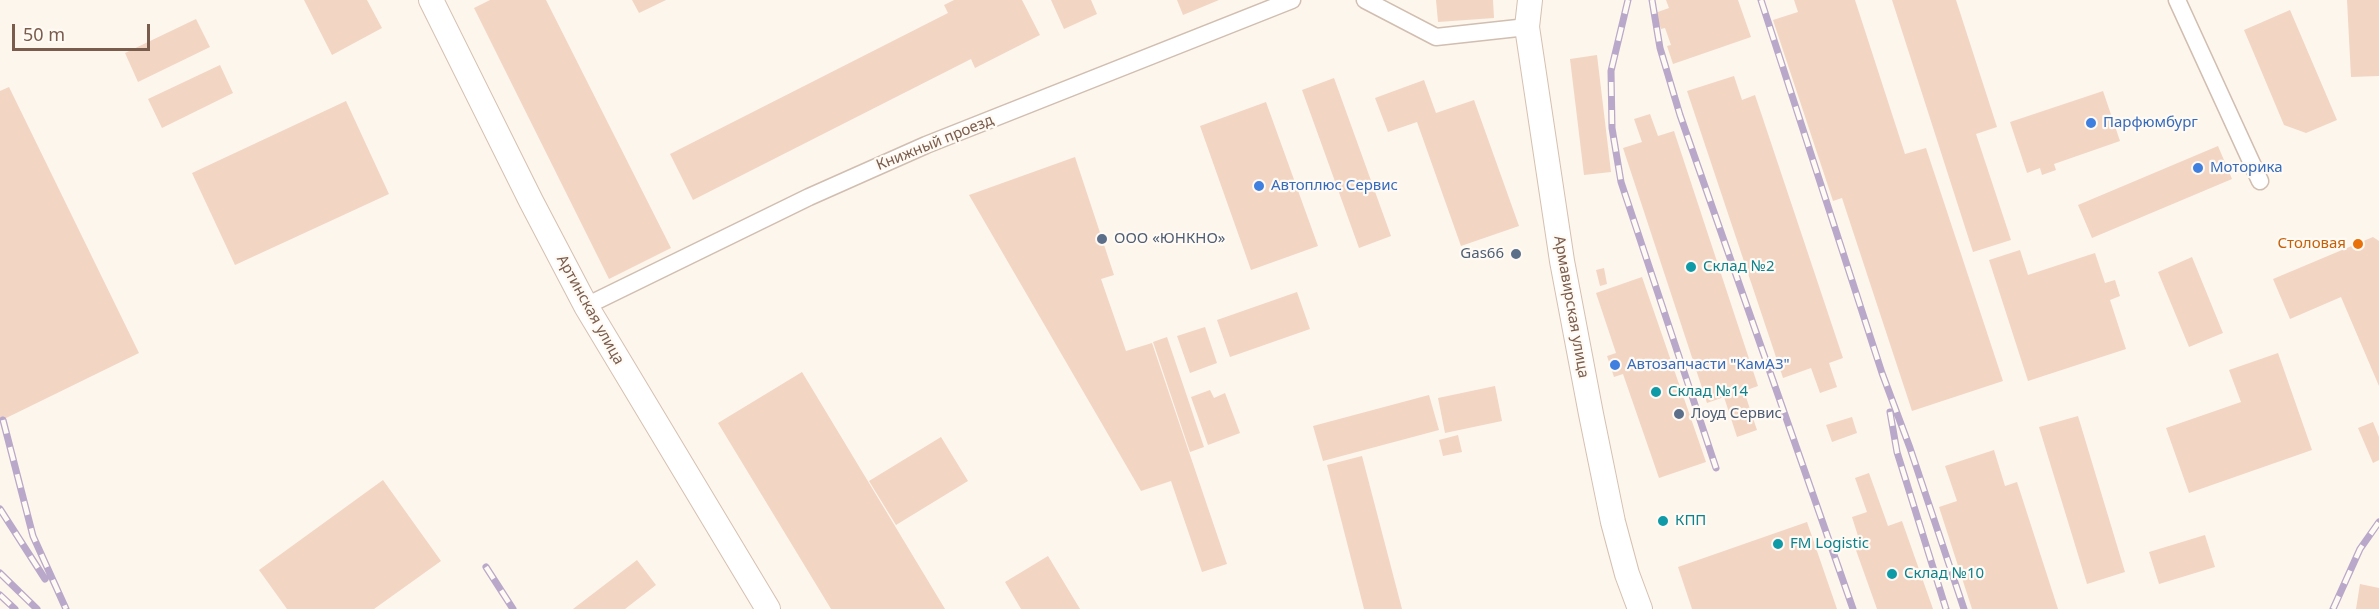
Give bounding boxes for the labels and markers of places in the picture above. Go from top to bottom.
place label: Парфюмбург [2103,114,2198,132]
marker: Парфюмбург [2084,116,2098,130]
place label: Моторика [2210,159,2283,177]
marker: Моторика [2191,161,2205,175]
place label: Автоплюс Сервис [1271,177,1398,195]
marker: Автоплюс Сервис [1252,179,1266,193]
place label: ООО «ЮНКНО» [1114,230,1225,248]
marker: ООО «ЮНКНО» [1095,232,1109,246]
place label: Столовая [2277,235,2346,253]
marker: Столовая [2351,237,2365,251]
place label: Gas66 [1460,245,1504,263]
marker: Gas66 [1509,247,1523,261]
place label: Склад №2 [1703,258,1775,276]
marker: Склад №2 [1684,260,1698,274]
place label: Автозапчасти "КамАЗ" [1627,356,1790,374]
marker: Автозапчасти "КамАЗ" [1608,358,1622,372]
place label: Склад №14 [1668,383,1748,401]
marker: Склад №14 [1649,385,1663,399]
place label: Лоуд Сервис [1691,405,1782,423]
marker: Лоуд Сервис [1672,407,1686,421]
place label: КПП [1675,512,1706,530]
marker: КПП [1656,514,1670,528]
place label: FM Logistic [1790,535,1869,553]
marker: FM Logistic [1771,537,1785,551]
place label: Склад №10 [1904,565,1984,583]
marker: Склад №10 [1885,567,1899,581]

